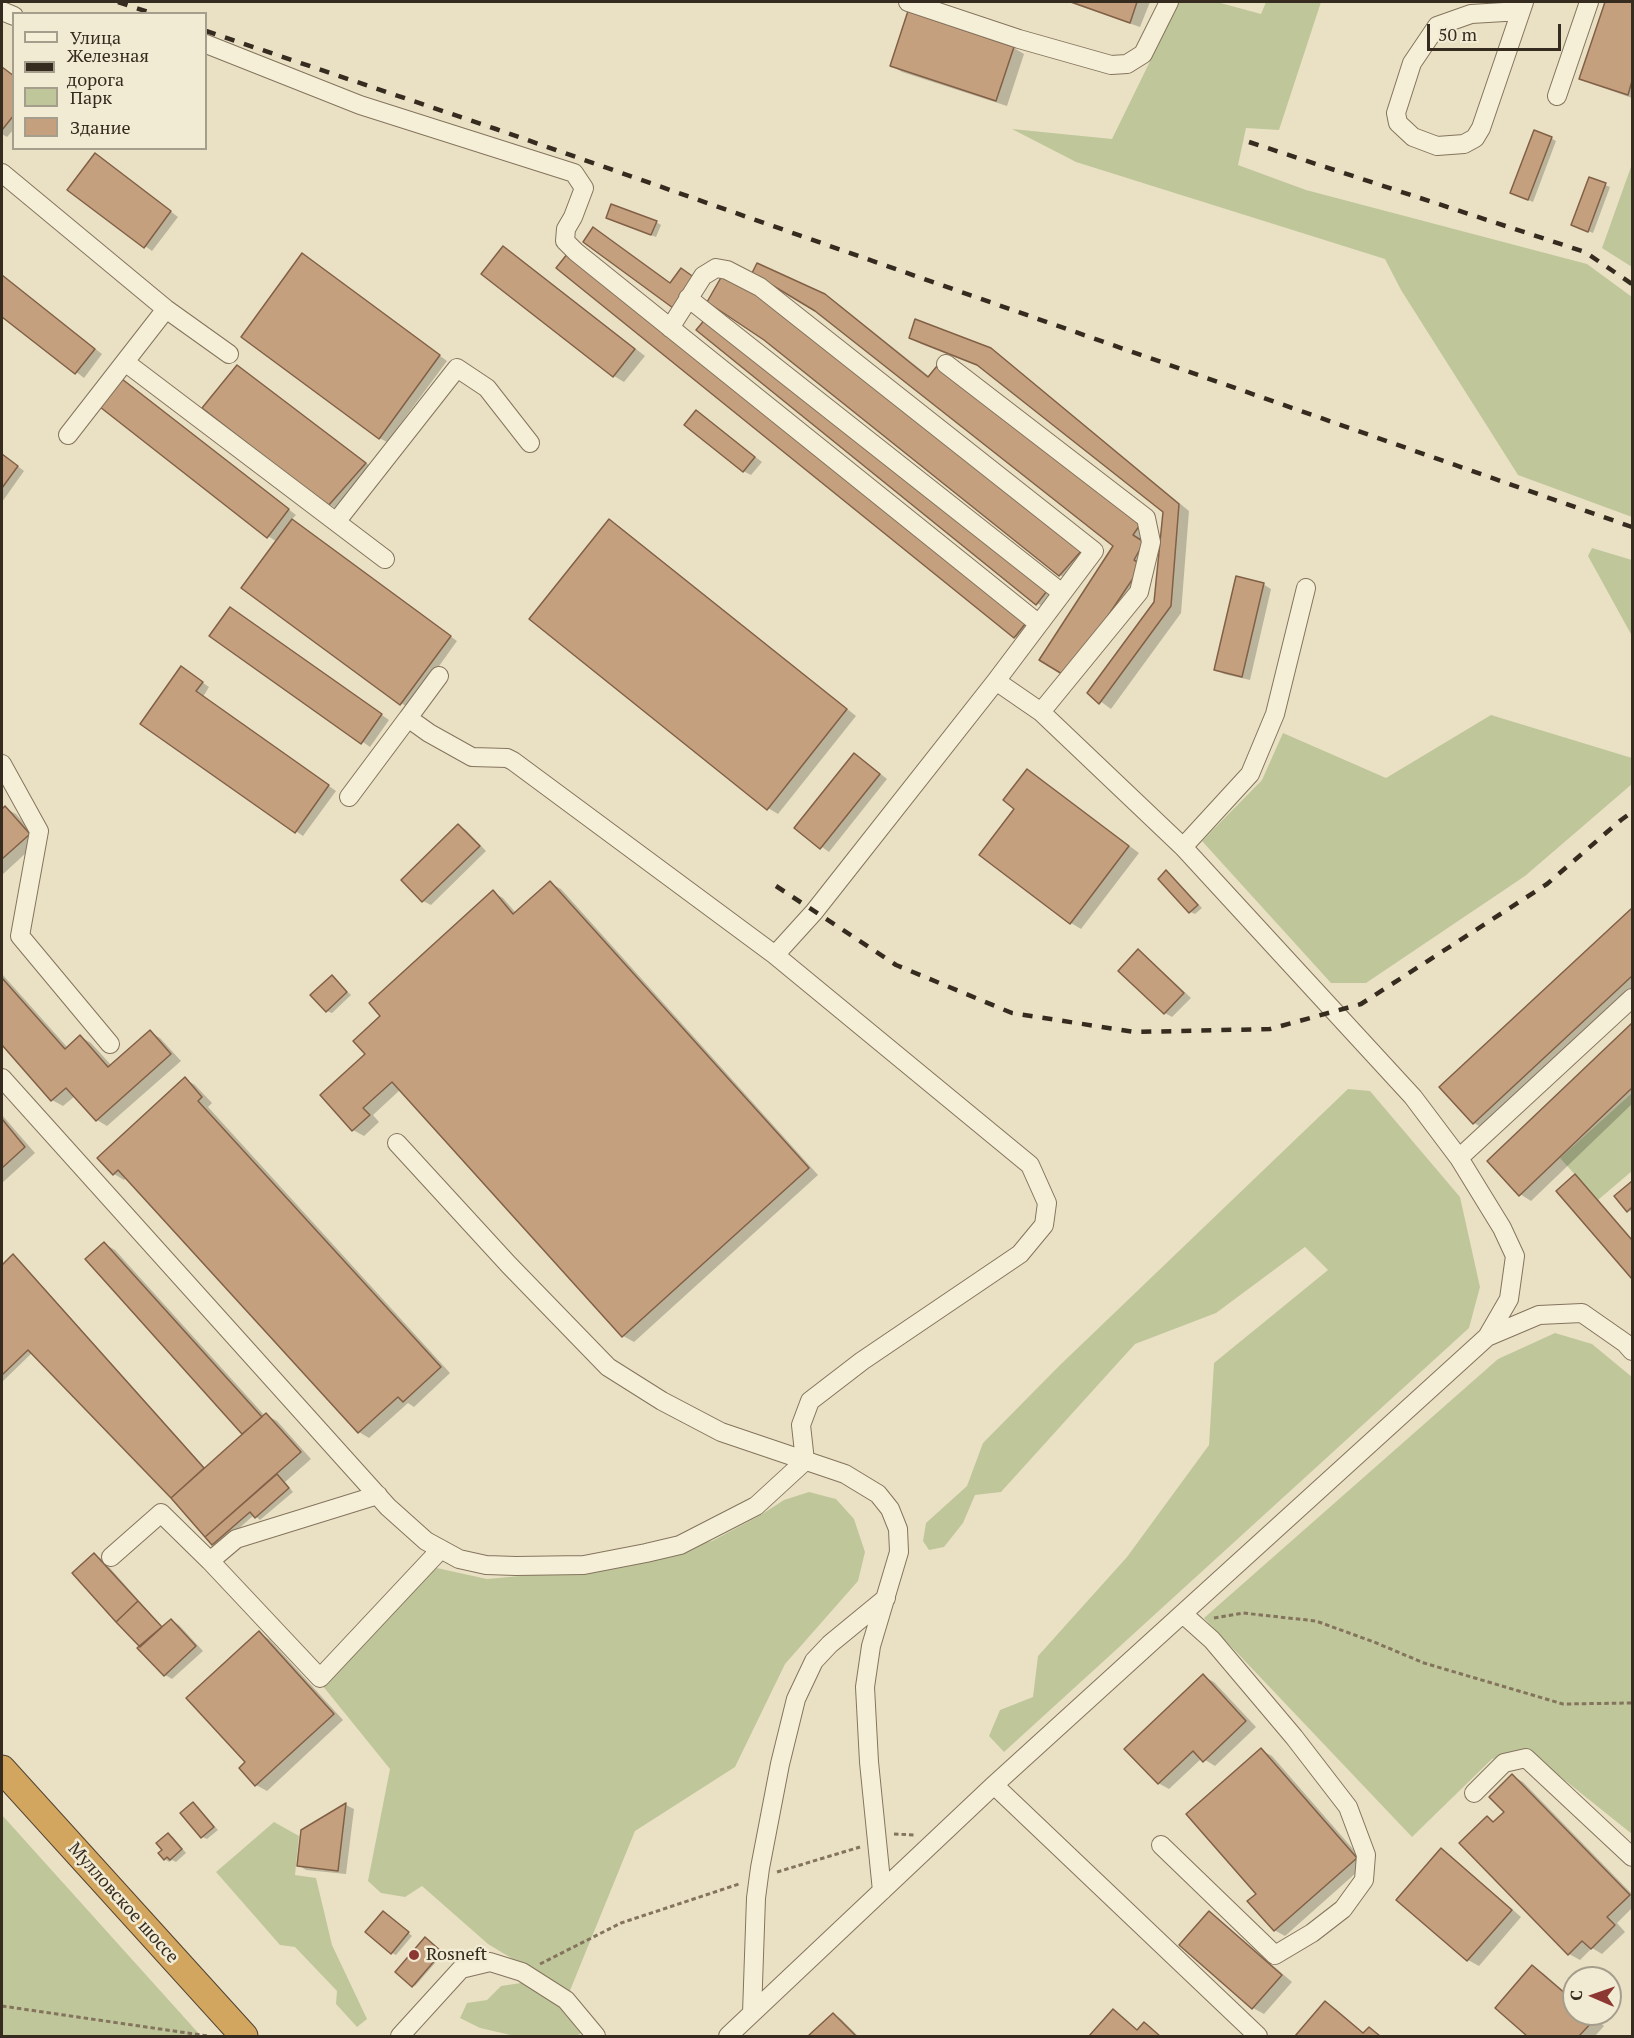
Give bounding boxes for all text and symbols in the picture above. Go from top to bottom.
legend [12,12,207,150]
scale bar [1430,12,1564,50]
text: 50 m [1438,22,1477,46]
text: Улица [70,25,121,49]
text: Железная дорога [67,43,149,91]
text: Парк [70,85,112,109]
text: Здание [70,115,130,139]
street label: Мулловское шоссе [63,1838,183,1968]
place label: Rosneft [426,1944,487,1966]
marker: Rosneft [407,1948,421,1962]
north arrow [1562,1966,1622,2026]
text: С [1565,1990,1587,2001]

